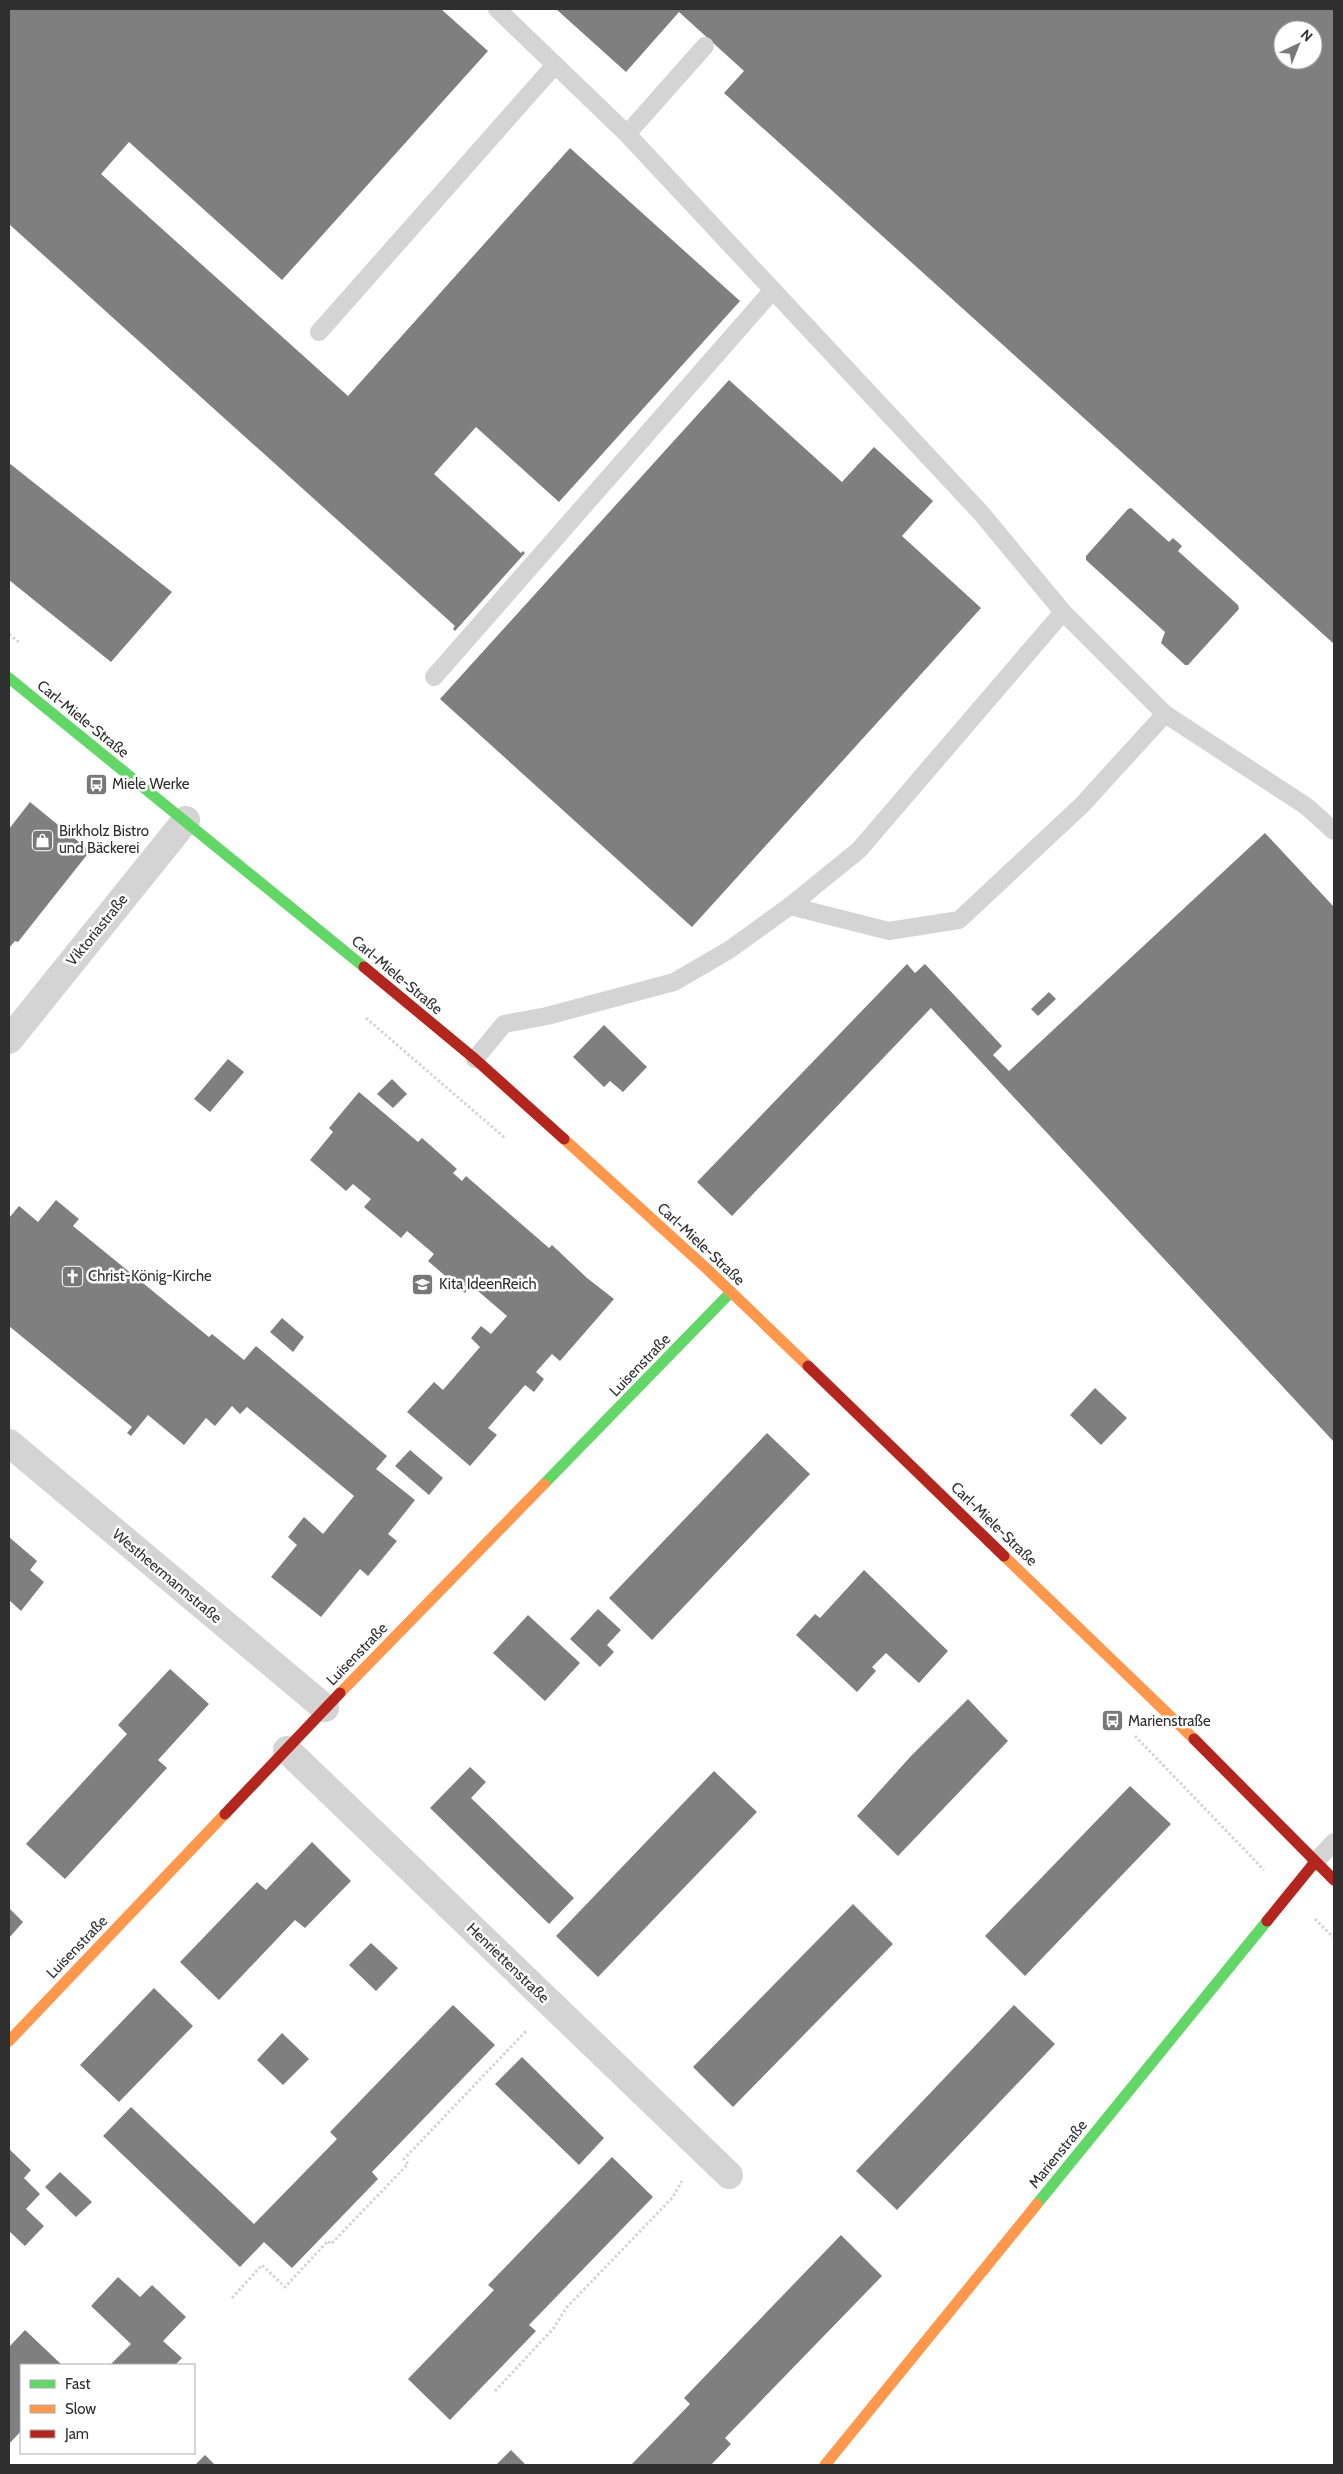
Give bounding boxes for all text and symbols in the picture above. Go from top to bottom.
north arrow [1273,20,1323,70]
text: N [1297,26,1317,45]
street label: Carl-Miele-Straße [33,676,133,762]
bus stop icon: Miele Werke [84,772,108,796]
place label: Miele Werke [112,775,190,793]
place label: Birkholz Bistro und Bäckerei [59,822,149,857]
shop icon: Birkholz Bistro und Bäckerei [31,828,55,852]
street label: Viktoriastraße [62,890,132,970]
street label: Carl-Miele-Straße [348,932,446,1018]
street label: Carl-Miele-Straße [654,1199,749,1289]
church icon: Christ-König-Kirche [60,1264,84,1288]
place label: Christ-König-Kirche [88,1267,212,1285]
school or university icon: Kita IdeenReich [411,1272,435,1296]
place label: Kita IdeenReich [439,1275,537,1293]
street label: Luisenstraße [606,1330,675,1400]
street label: Carl-Miele-Straße [947,1478,1041,1570]
street label: Westheermannstraße [109,1525,226,1627]
street label: Luisenstraße [323,1619,392,1689]
bus stop icon: Marienstraße [1100,1709,1124,1733]
place label: Marienstraße [1128,1712,1211,1730]
street label: Luisenstraße [43,1912,112,1982]
street label: Henriettenstraße [463,1919,553,2007]
street label: Marienstraße [1025,2116,1091,2192]
legend [20,2364,195,2454]
text: Fast [65,2375,90,2393]
text: Slow [65,2400,96,2418]
text: Jam [64,2425,89,2443]

